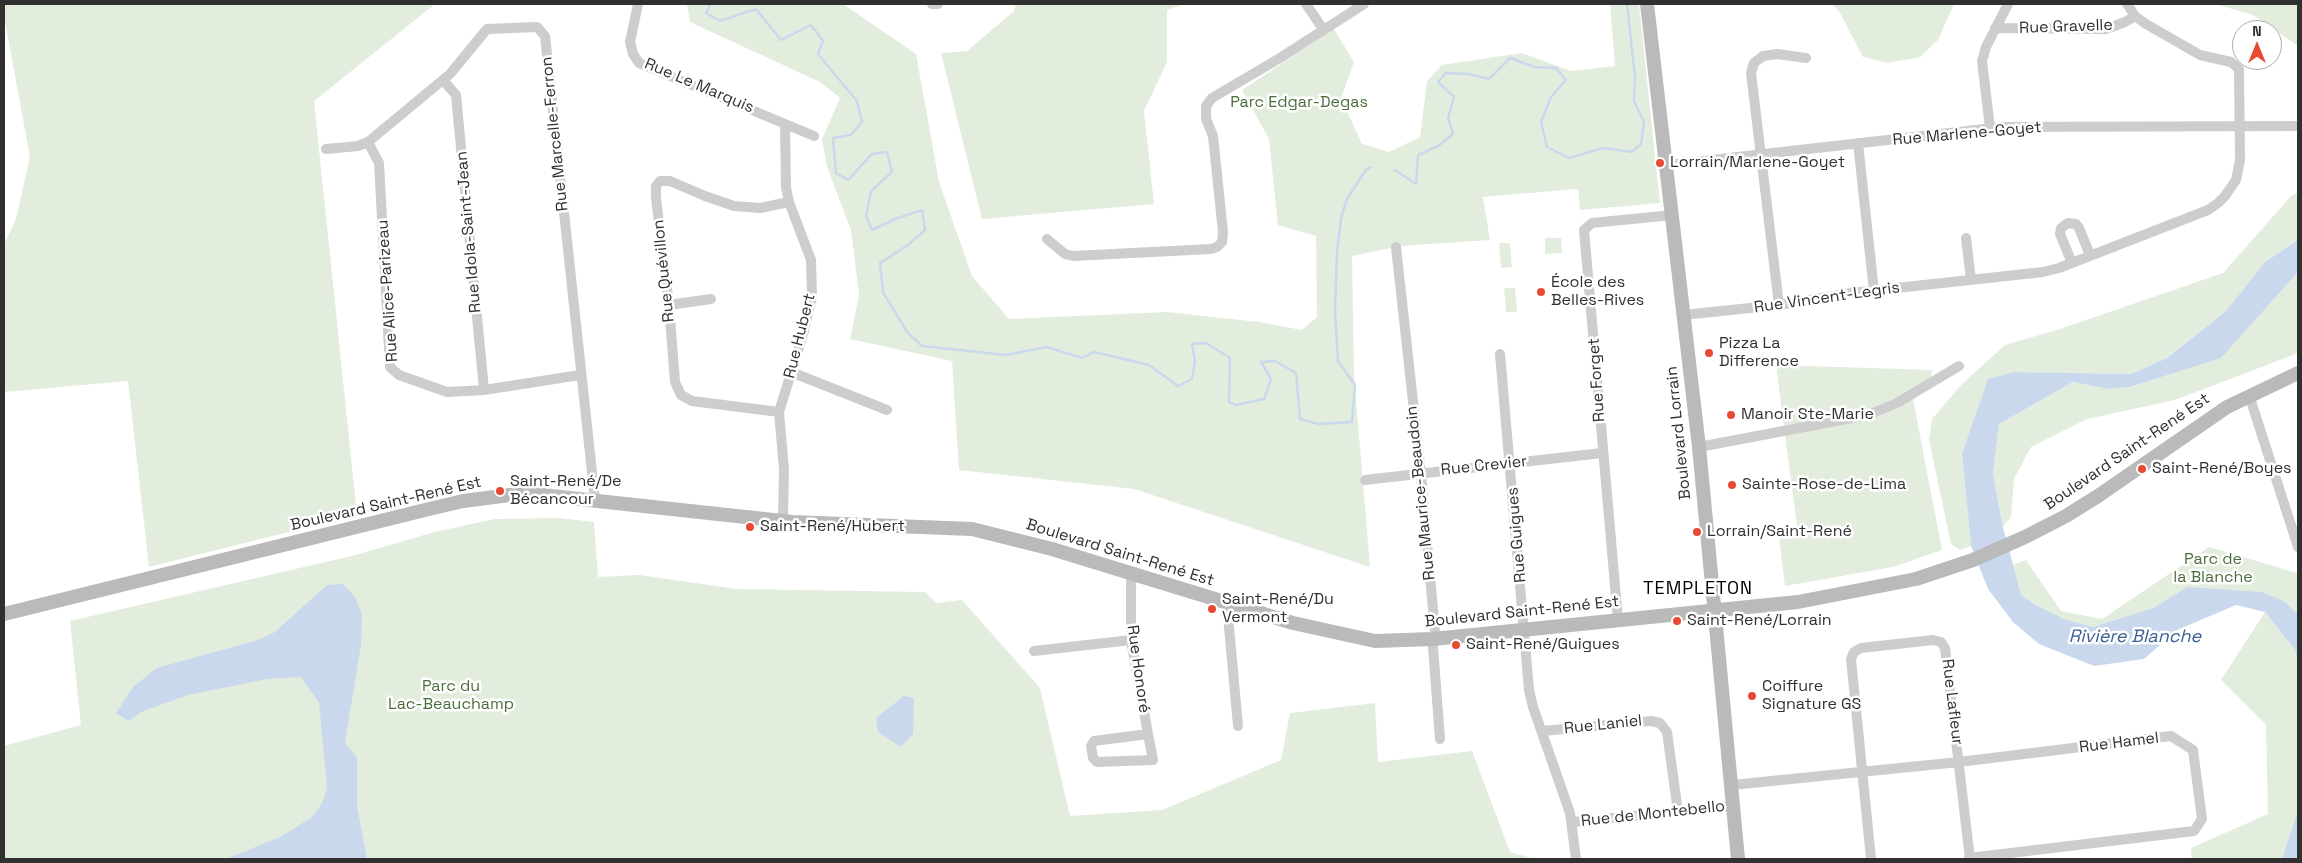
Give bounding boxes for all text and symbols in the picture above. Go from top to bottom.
street label: Rue Gravelle [2019,16,2113,38]
north arrow [2232,20,2282,70]
text: N [2252,22,2262,40]
street label: Rue Le Marquis [641,54,757,118]
street label: Rue Marcelle-Ferron [537,56,573,212]
park label: Parc Edgar-Degas [1230,93,1368,113]
street label: Rue Marlene-Goyet [1892,118,2042,150]
street label: Rue Idola-Saint-Jean [452,150,486,314]
place label: Lorrain/Marlene-Goyet [1670,153,1845,173]
marker: Lorrain/Marlene-Goyet [1654,157,1666,169]
street label: Rue Alice-Parizeau [373,219,403,363]
street label: Rue Quévillon [649,219,679,323]
place label: École des Belles-Rives [1551,273,1644,311]
street label: Rue Vincent-Legris [1753,278,1901,318]
marker: École des Belles-Rives [1535,286,1547,298]
street label: Rue Hubert [780,292,820,380]
place label: Pizza La Difference [1719,334,1799,372]
street label: Rue Forget [1584,337,1610,423]
marker: Pizza La Difference [1703,347,1715,359]
street label: Boulevard Lorrain [1662,365,1696,501]
street label: Boulevard Saint-René Est [2041,389,2213,515]
street label: Rue Maurice-Beaudoin [1402,405,1440,581]
place label: Manoir Ste-Marie [1741,405,1874,425]
marker: Manoir Ste-Marie [1725,409,1737,421]
street label: Rue Crevier [1440,452,1528,480]
place label: Saint-René/Boyes [2152,459,2292,479]
marker: Saint-René/Boyes [2136,463,2148,475]
place label: Saint-René/De Bécancour [510,472,621,510]
street label: Boulevard Saint-René Est [289,473,483,535]
place label: Sainte-Rose-de-Lima [1742,475,1906,495]
marker: Sainte-Rose-de-Lima [1726,479,1738,491]
marker: Saint-René/De Bécancour [494,485,506,497]
street label: Rue Guigues [1503,486,1531,584]
street label: Boulevard Saint-René Est [1024,515,1216,591]
place label: Saint-René/Hubert [760,517,905,537]
marker: Saint-René/Hubert [744,521,756,533]
place label: Lorrain/Saint-René [1707,522,1852,542]
marker: Lorrain/Saint-René [1691,526,1703,538]
park label: Parc de la Blanche [2173,550,2253,588]
district label: TEMPLETON [1642,578,1754,600]
place label: Saint-René/Du Vermont [1222,590,1334,628]
street label: Boulevard Saint-René Est [1424,592,1620,632]
marker: Saint-René/Du Vermont [1206,603,1218,615]
place label: Saint-René/Lorrain [1687,611,1832,631]
marker: Saint-René/Lorrain [1671,615,1683,627]
street label: Rue Honoré [1122,624,1154,714]
water label: Rivière Blanche [2069,626,2201,648]
place label: Saint-René/Guigues [1466,635,1620,655]
marker: Saint-René/Guigues [1450,639,1462,651]
street label: Rue Lafleur [1937,658,1967,746]
park label: Parc du Lac-Beauchamp [388,677,514,715]
place label: Coiffure Signature GS [1762,677,1861,715]
marker: Coiffure Signature GS [1746,690,1758,702]
street label: Rue Laniel [1563,711,1643,739]
street label: Rue Hamel [2078,729,2160,757]
street label: Rue de Montebello [1580,797,1726,831]

